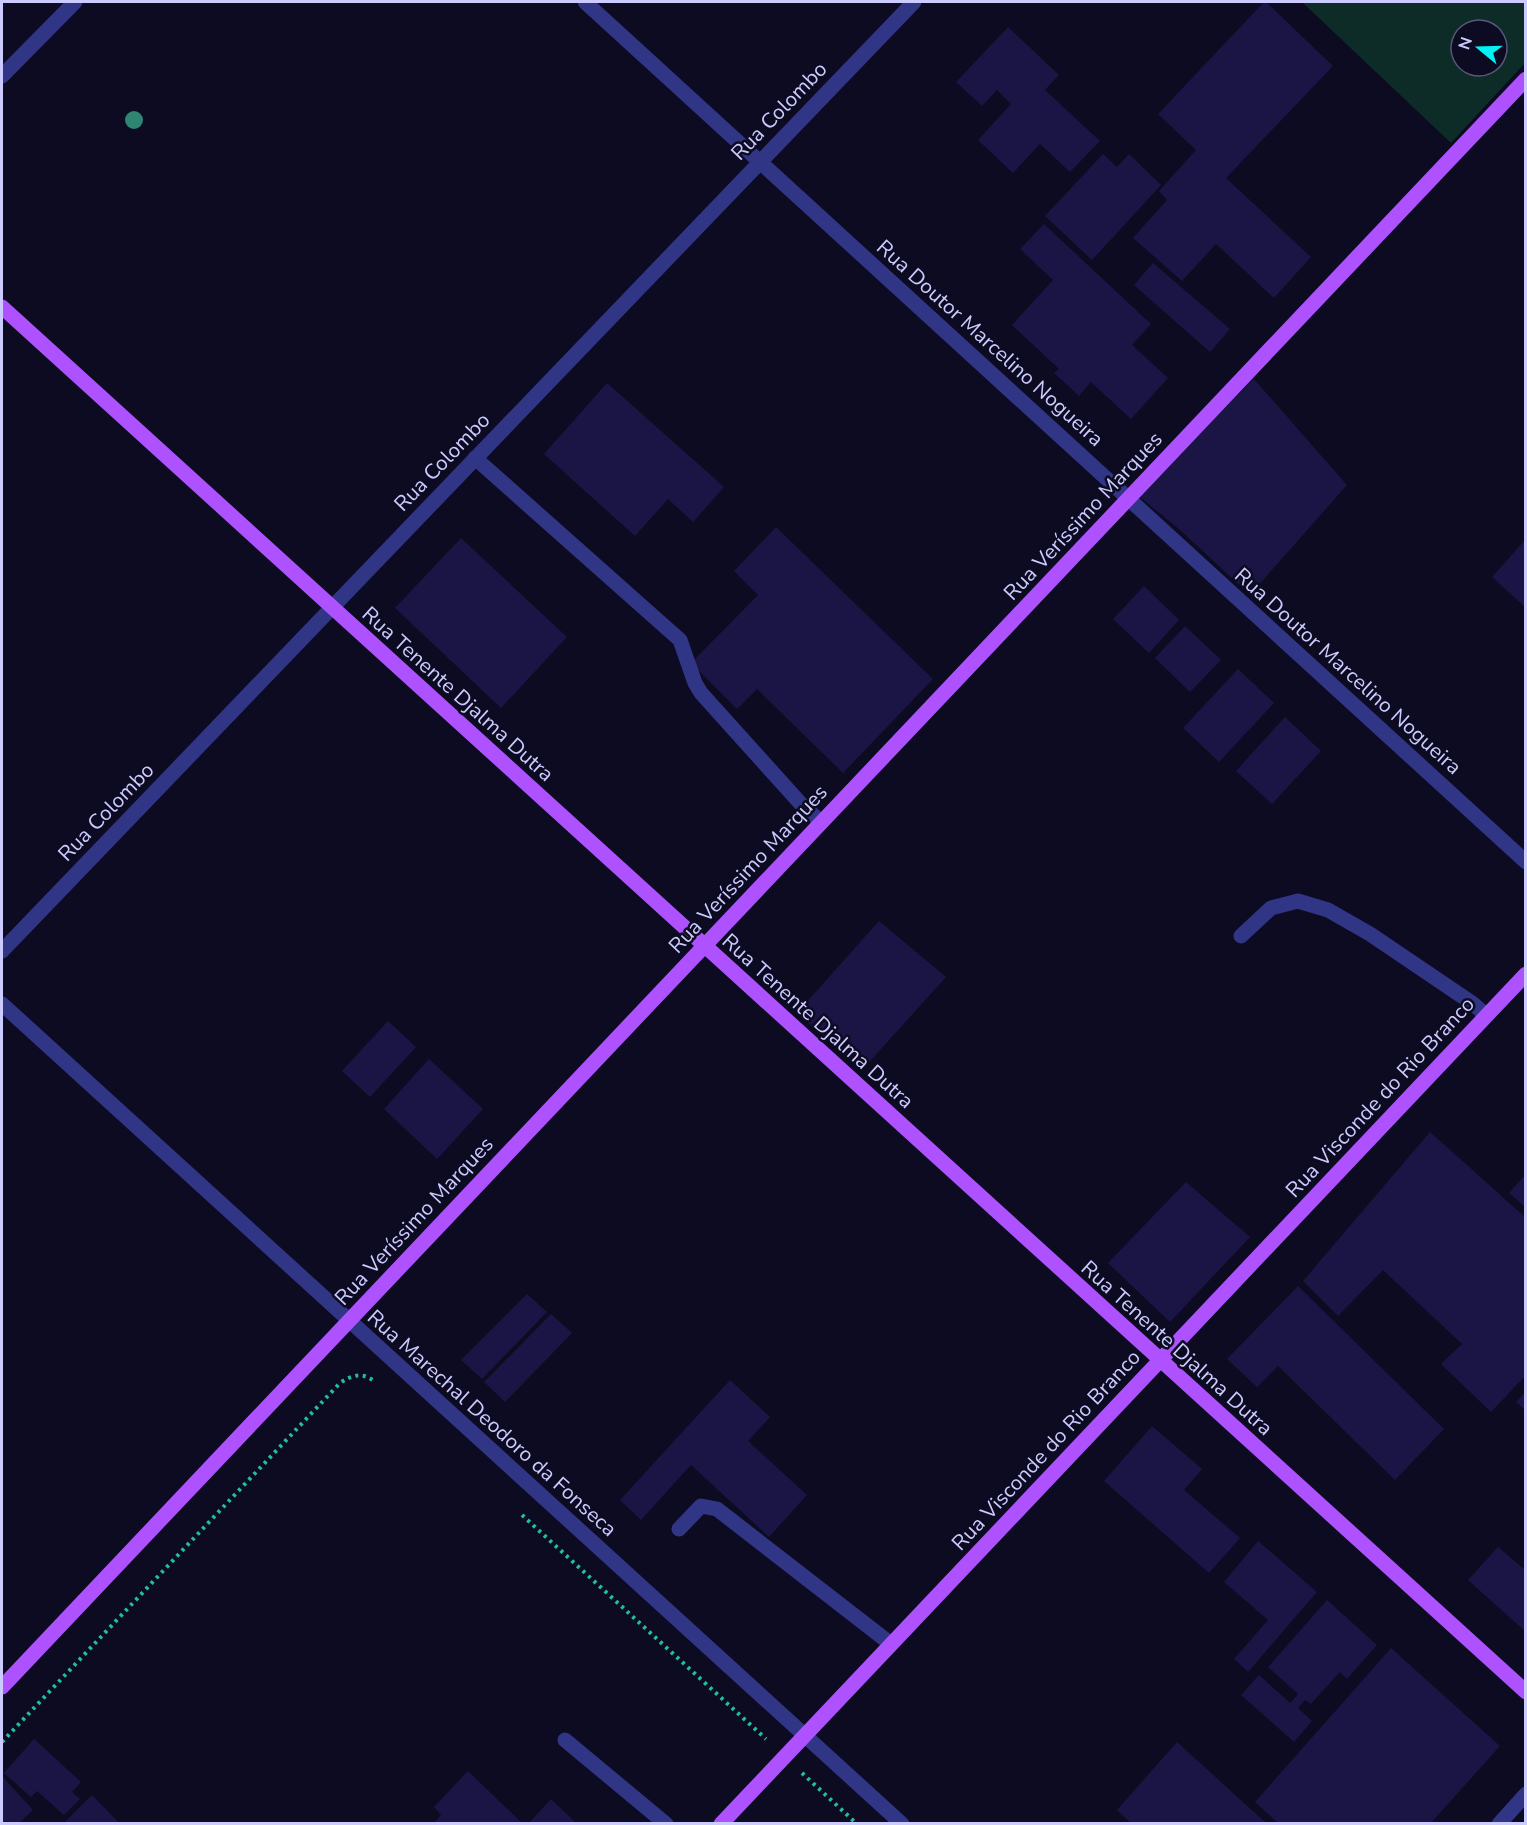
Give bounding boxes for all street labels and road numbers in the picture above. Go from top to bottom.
street label: Rua Colombo [725,56,833,166]
street label: Rua Doutor Marcelino Nogueira [871,233,1109,453]
street label: Rua Colombo [388,407,496,517]
street label: Rua Veríssimo Marques [997,426,1169,606]
street label: Rua Doutor Marcelino Nogueira [1229,561,1467,781]
street label: Rua Tenente Djalma Dutra [356,600,560,788]
street label: Rua Colombo [52,757,160,867]
street label: Rua Veríssimo Marques [662,779,834,959]
street label: Rua Tenente Djalma Dutra [716,927,920,1115]
street label: Rua Visconde do Rio Branco [1279,991,1481,1203]
street label: Rua Veríssimo Marques [328,1131,500,1311]
street label: Rua Tenente Djalma Dutra [1075,1254,1279,1442]
street label: Rua Marechal Deodoro da Fonseca [361,1303,623,1543]
street label: Rua Visconde do Rio Branco [945,1344,1147,1556]

